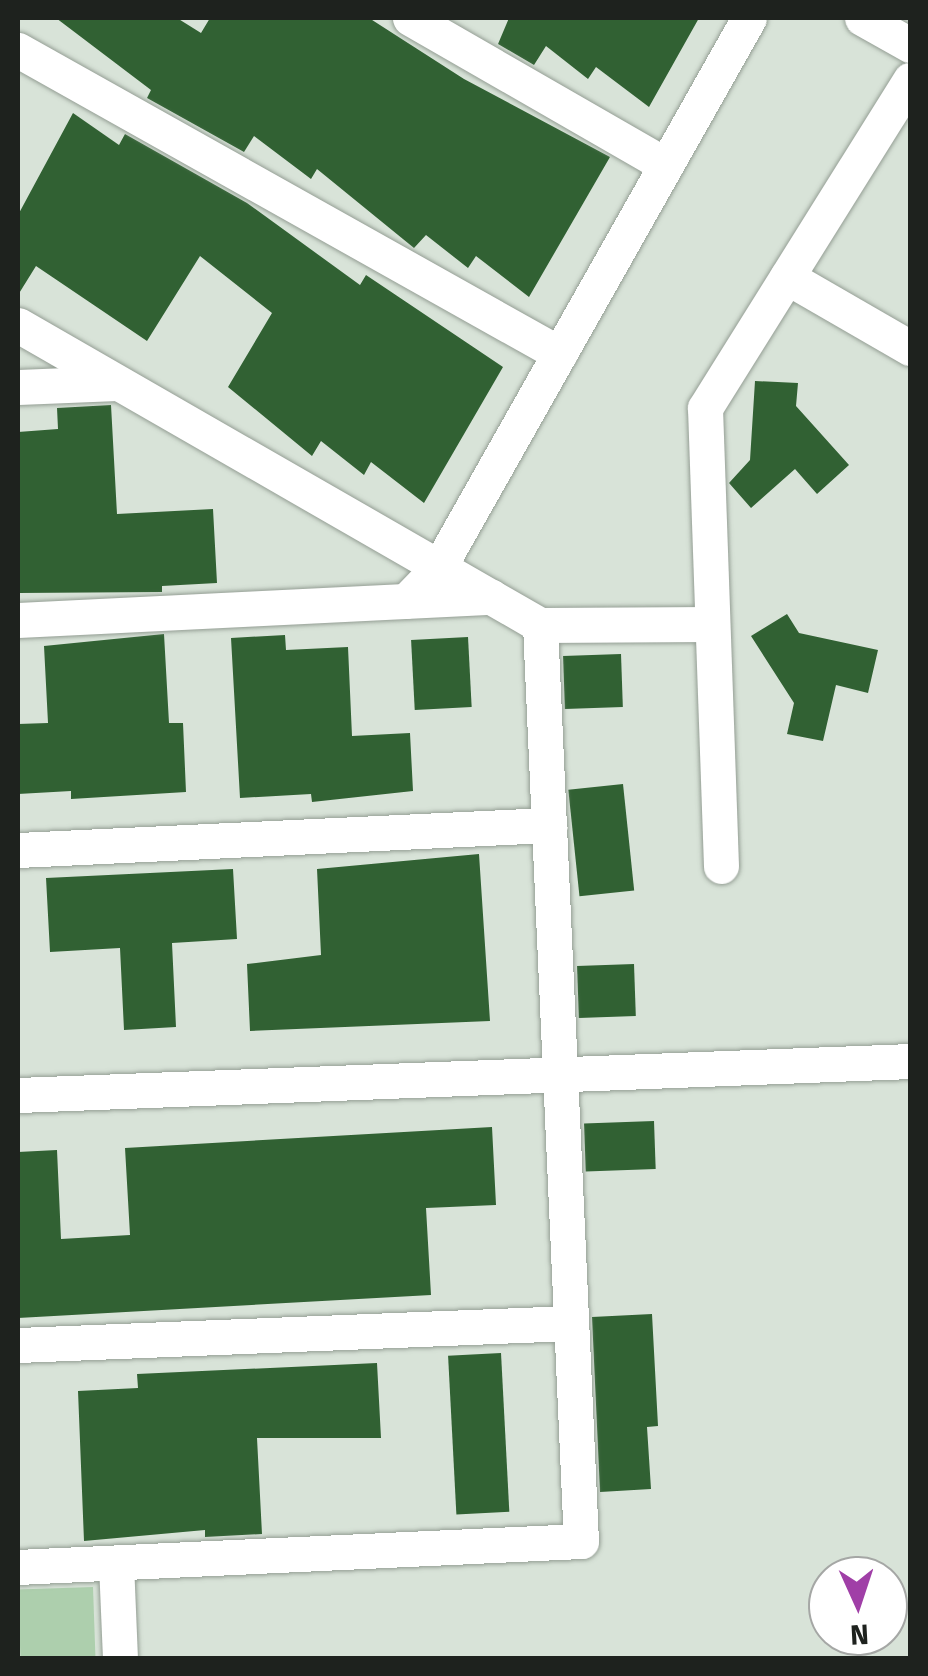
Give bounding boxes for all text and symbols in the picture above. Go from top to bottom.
north arrow [808,1556,908,1656]
text: N [849,1617,870,1651]

